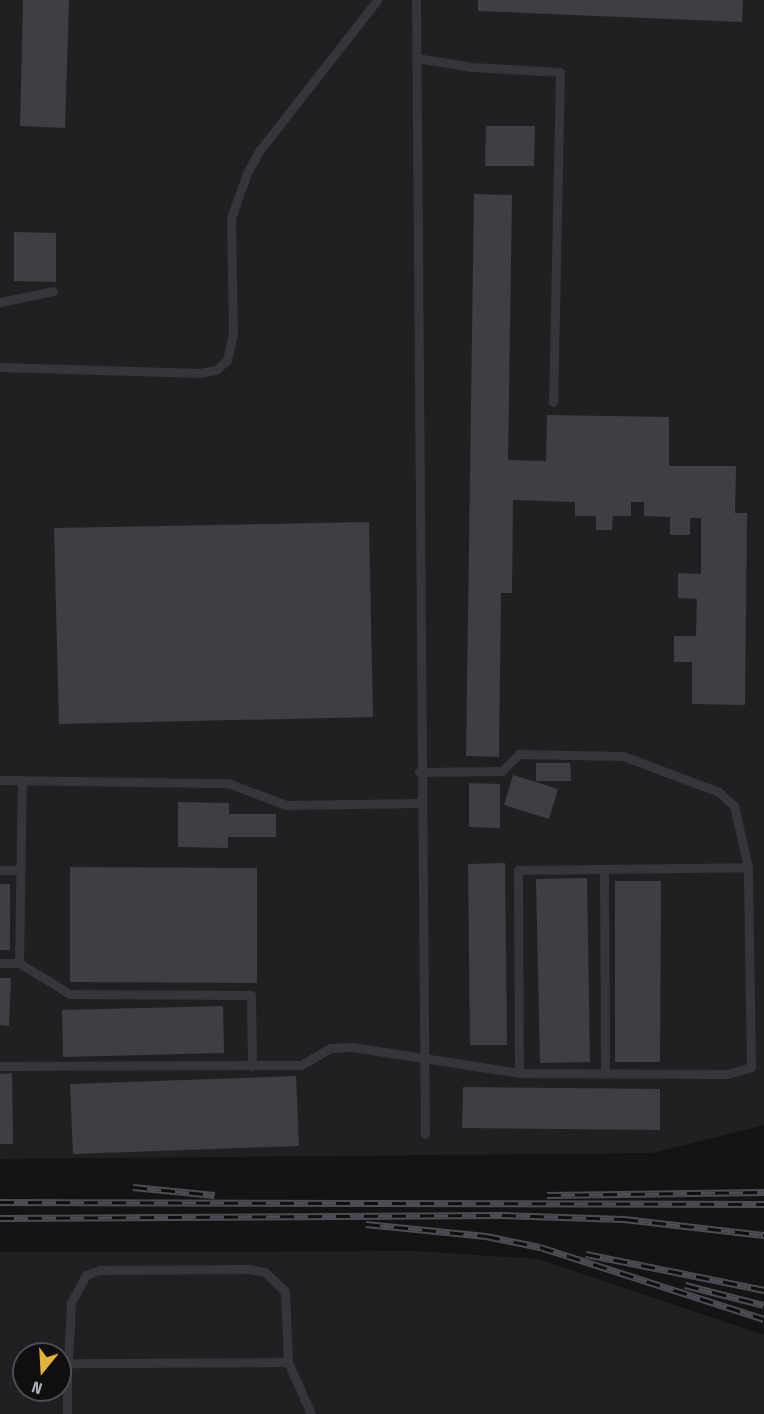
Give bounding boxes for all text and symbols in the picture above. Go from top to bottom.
north arrow [12,1342,72,1402]
text: N [29,1377,44,1398]

